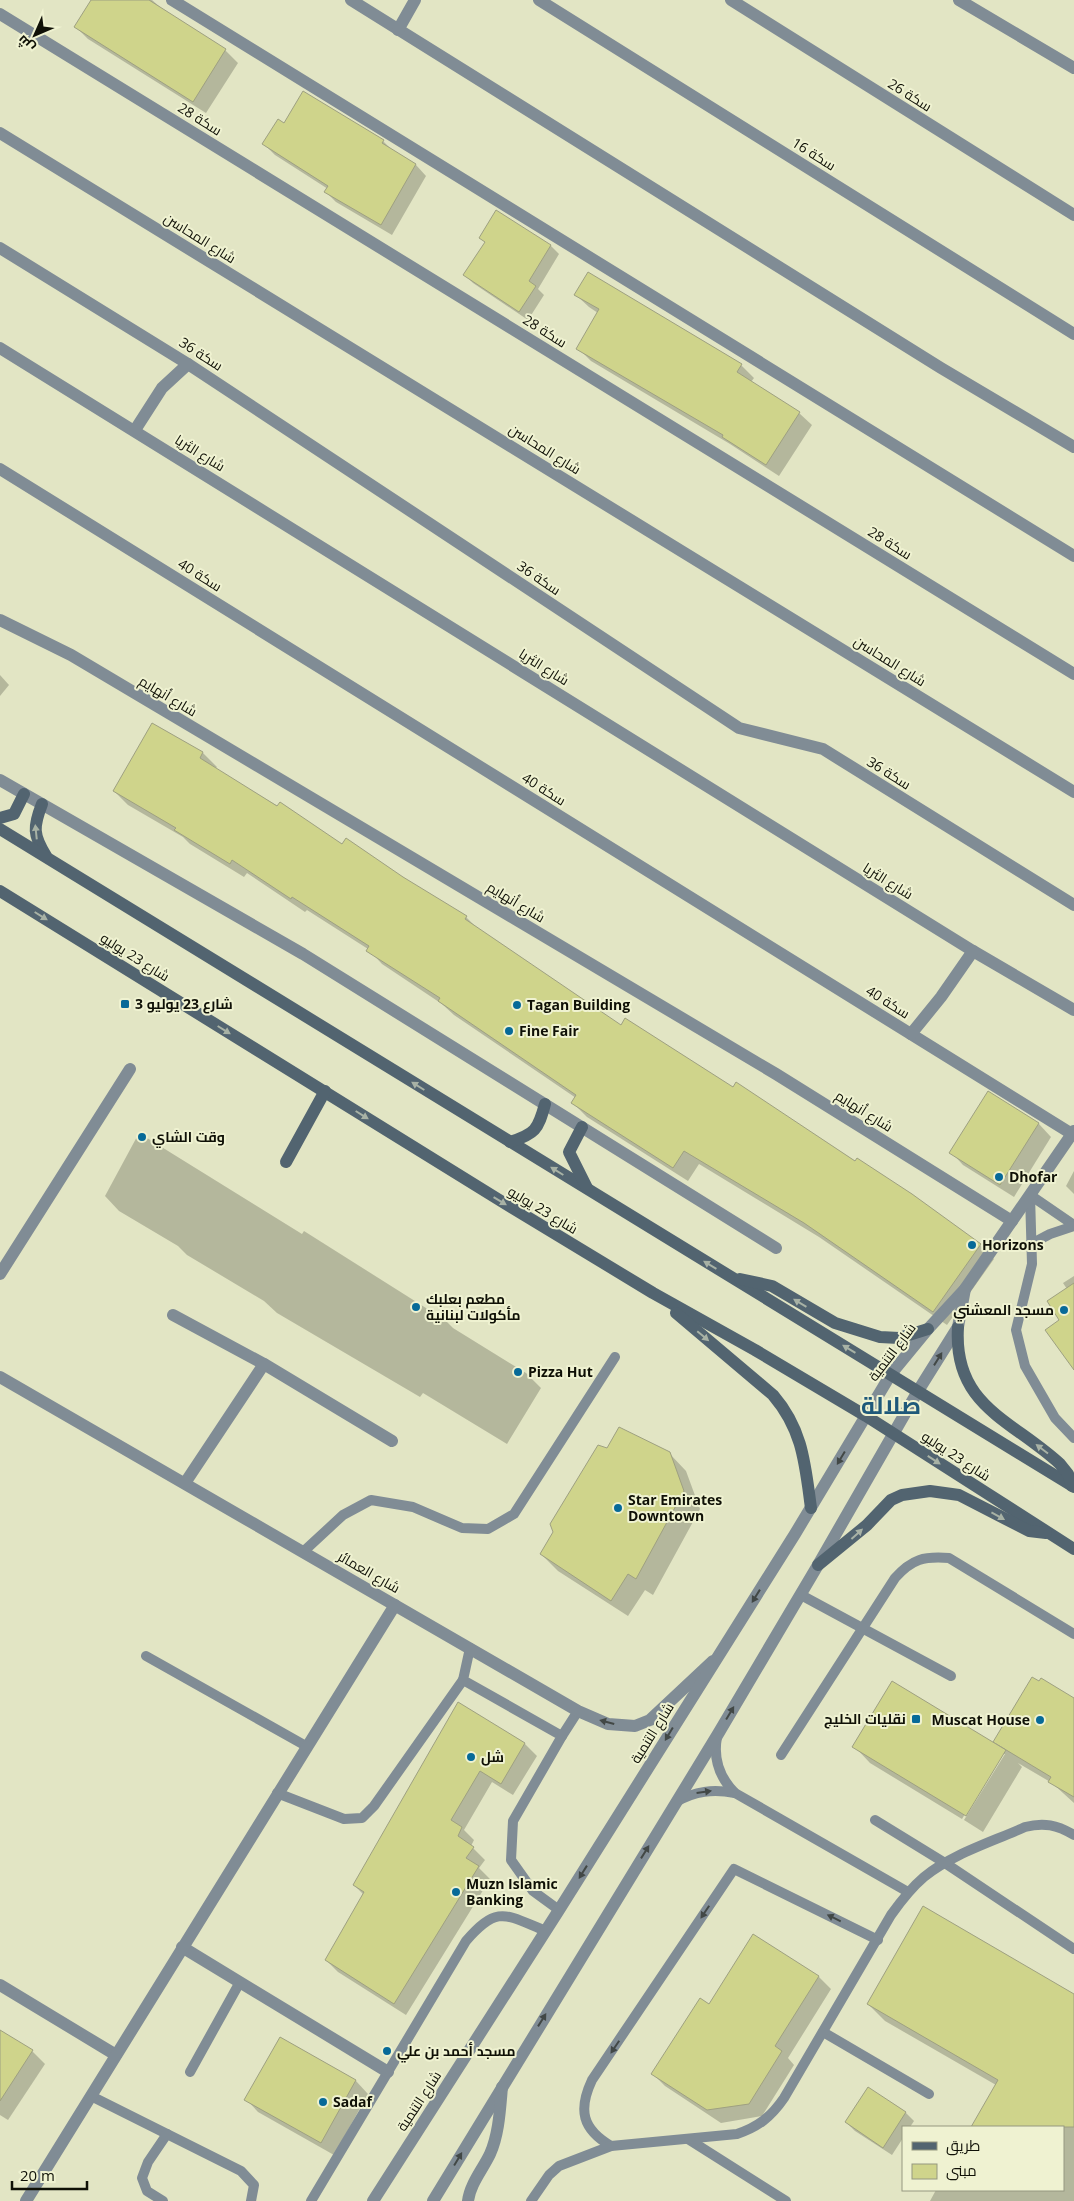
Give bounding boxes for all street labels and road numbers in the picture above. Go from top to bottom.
street label: سكة 26 [885,74,936,115]
street label: سكة 28 [175,98,226,139]
street label: سكة 16 [789,133,840,174]
street label: شارع المحاسن [161,208,240,267]
street label: سكة 28 [520,310,571,351]
street label: سكة 36 [176,332,227,375]
street label: شارع المحاسن [506,419,585,478]
street label: شارع الثريا [172,430,229,475]
street label: سكة 28 [865,522,916,563]
street label: سكة 40 [175,554,226,595]
street label: سكة 36 [514,556,565,599]
street label: شارع المحاسن [851,631,930,690]
street label: شارع الثريا [516,644,573,689]
street label: شارع أنهايم [135,671,201,721]
street label: سكة 36 [864,752,915,793]
street label: سكة 40 [519,768,570,809]
street label: شارع الثريا [860,858,917,903]
street label: شارع أنهايم [483,877,549,927]
street label: شارع 23 يوليو [97,928,174,985]
street label: سكة 40 [863,981,914,1022]
street label: شارع أنهايم [831,1085,897,1137]
street label: شارع 23 يوليو [505,1181,582,1238]
street label: شارع التنمية [863,1319,920,1385]
street label: شارع 23 يوليو [918,1426,994,1485]
street label: شارع العمائر [334,1546,404,1597]
street label: شارع التنمية [625,1699,678,1767]
street label: شارع التنمية [392,2067,445,2135]

